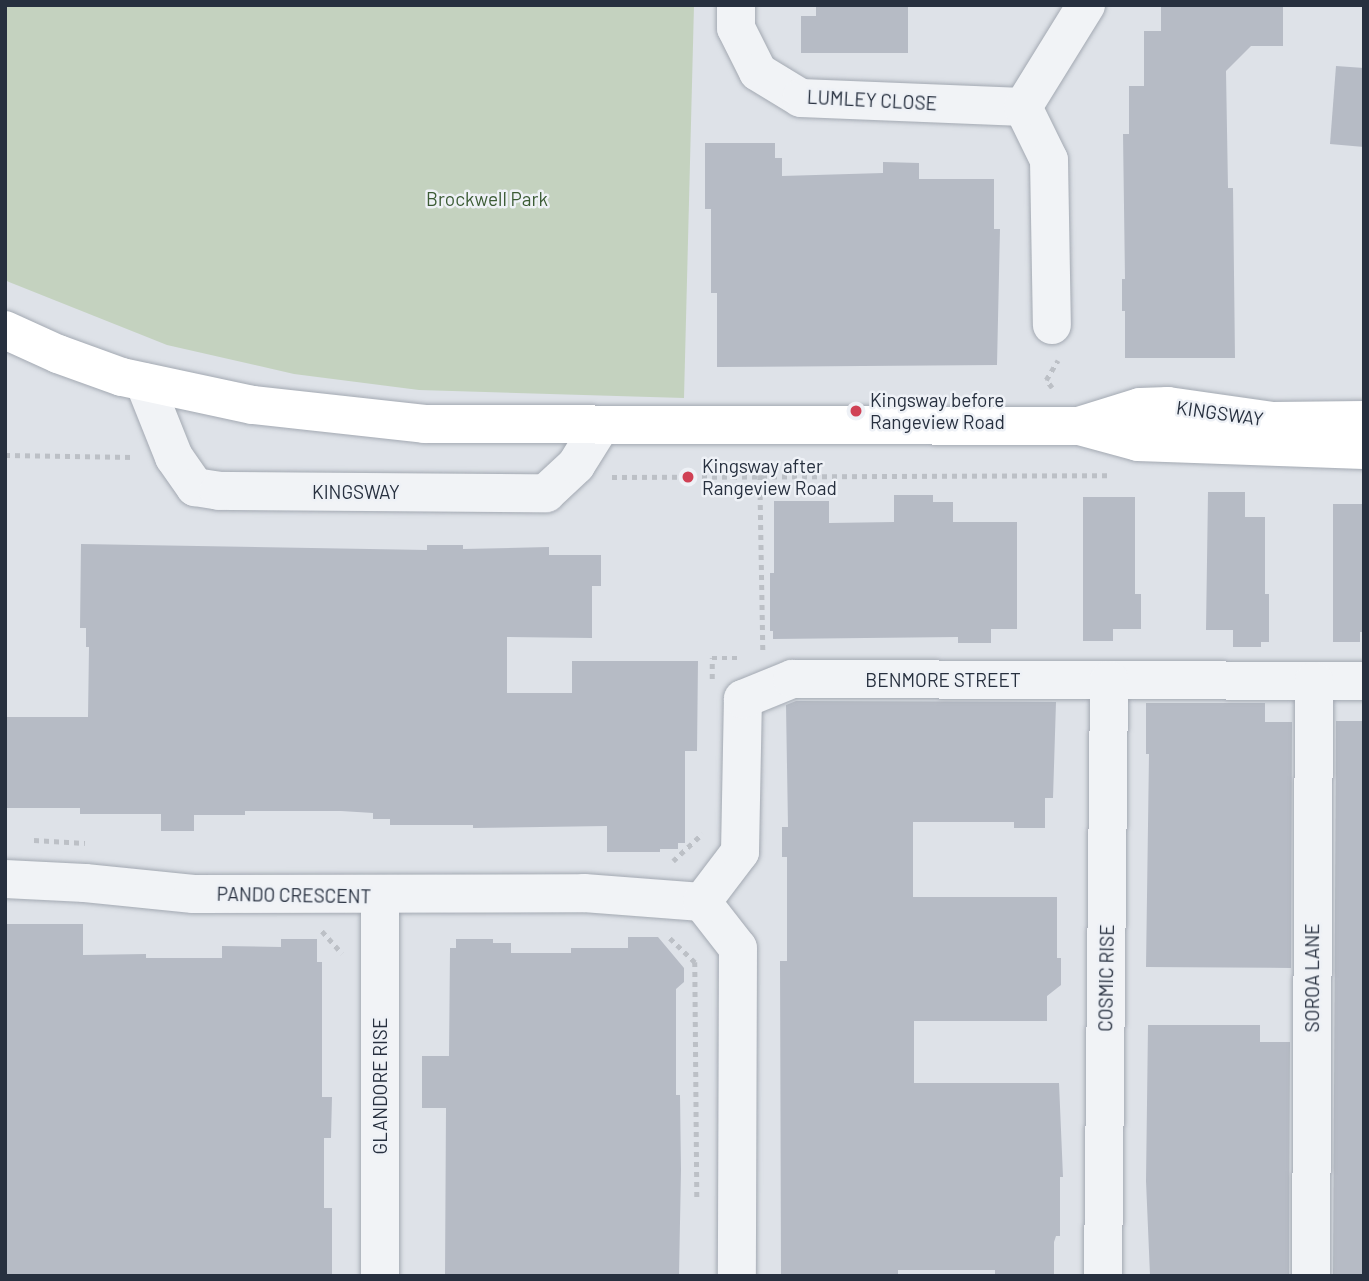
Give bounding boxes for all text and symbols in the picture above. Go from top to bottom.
street label: LUMLEY CLOSE [806,85,938,115]
park label: Brockwell Park [426,188,548,210]
place label: Kingsway before Rangeview Road [870,389,1005,433]
street label: KINGSWAY [1175,396,1265,430]
marker: Kingsway before Rangeview Road [848,403,864,419]
place label: Kingsway after Rangeview Road [702,455,837,499]
marker: Kingsway after Rangeview Road [680,469,696,485]
street label: KINGSWAY [312,481,400,503]
street label: BENMORE STREET [865,669,1021,691]
street label: PANDO CRESCENT [216,882,372,908]
street label: COSMIC RISE [1094,924,1118,1032]
street label: SOROA LANE [1301,924,1323,1032]
street label: GLANDORE RISE [369,1018,391,1154]

